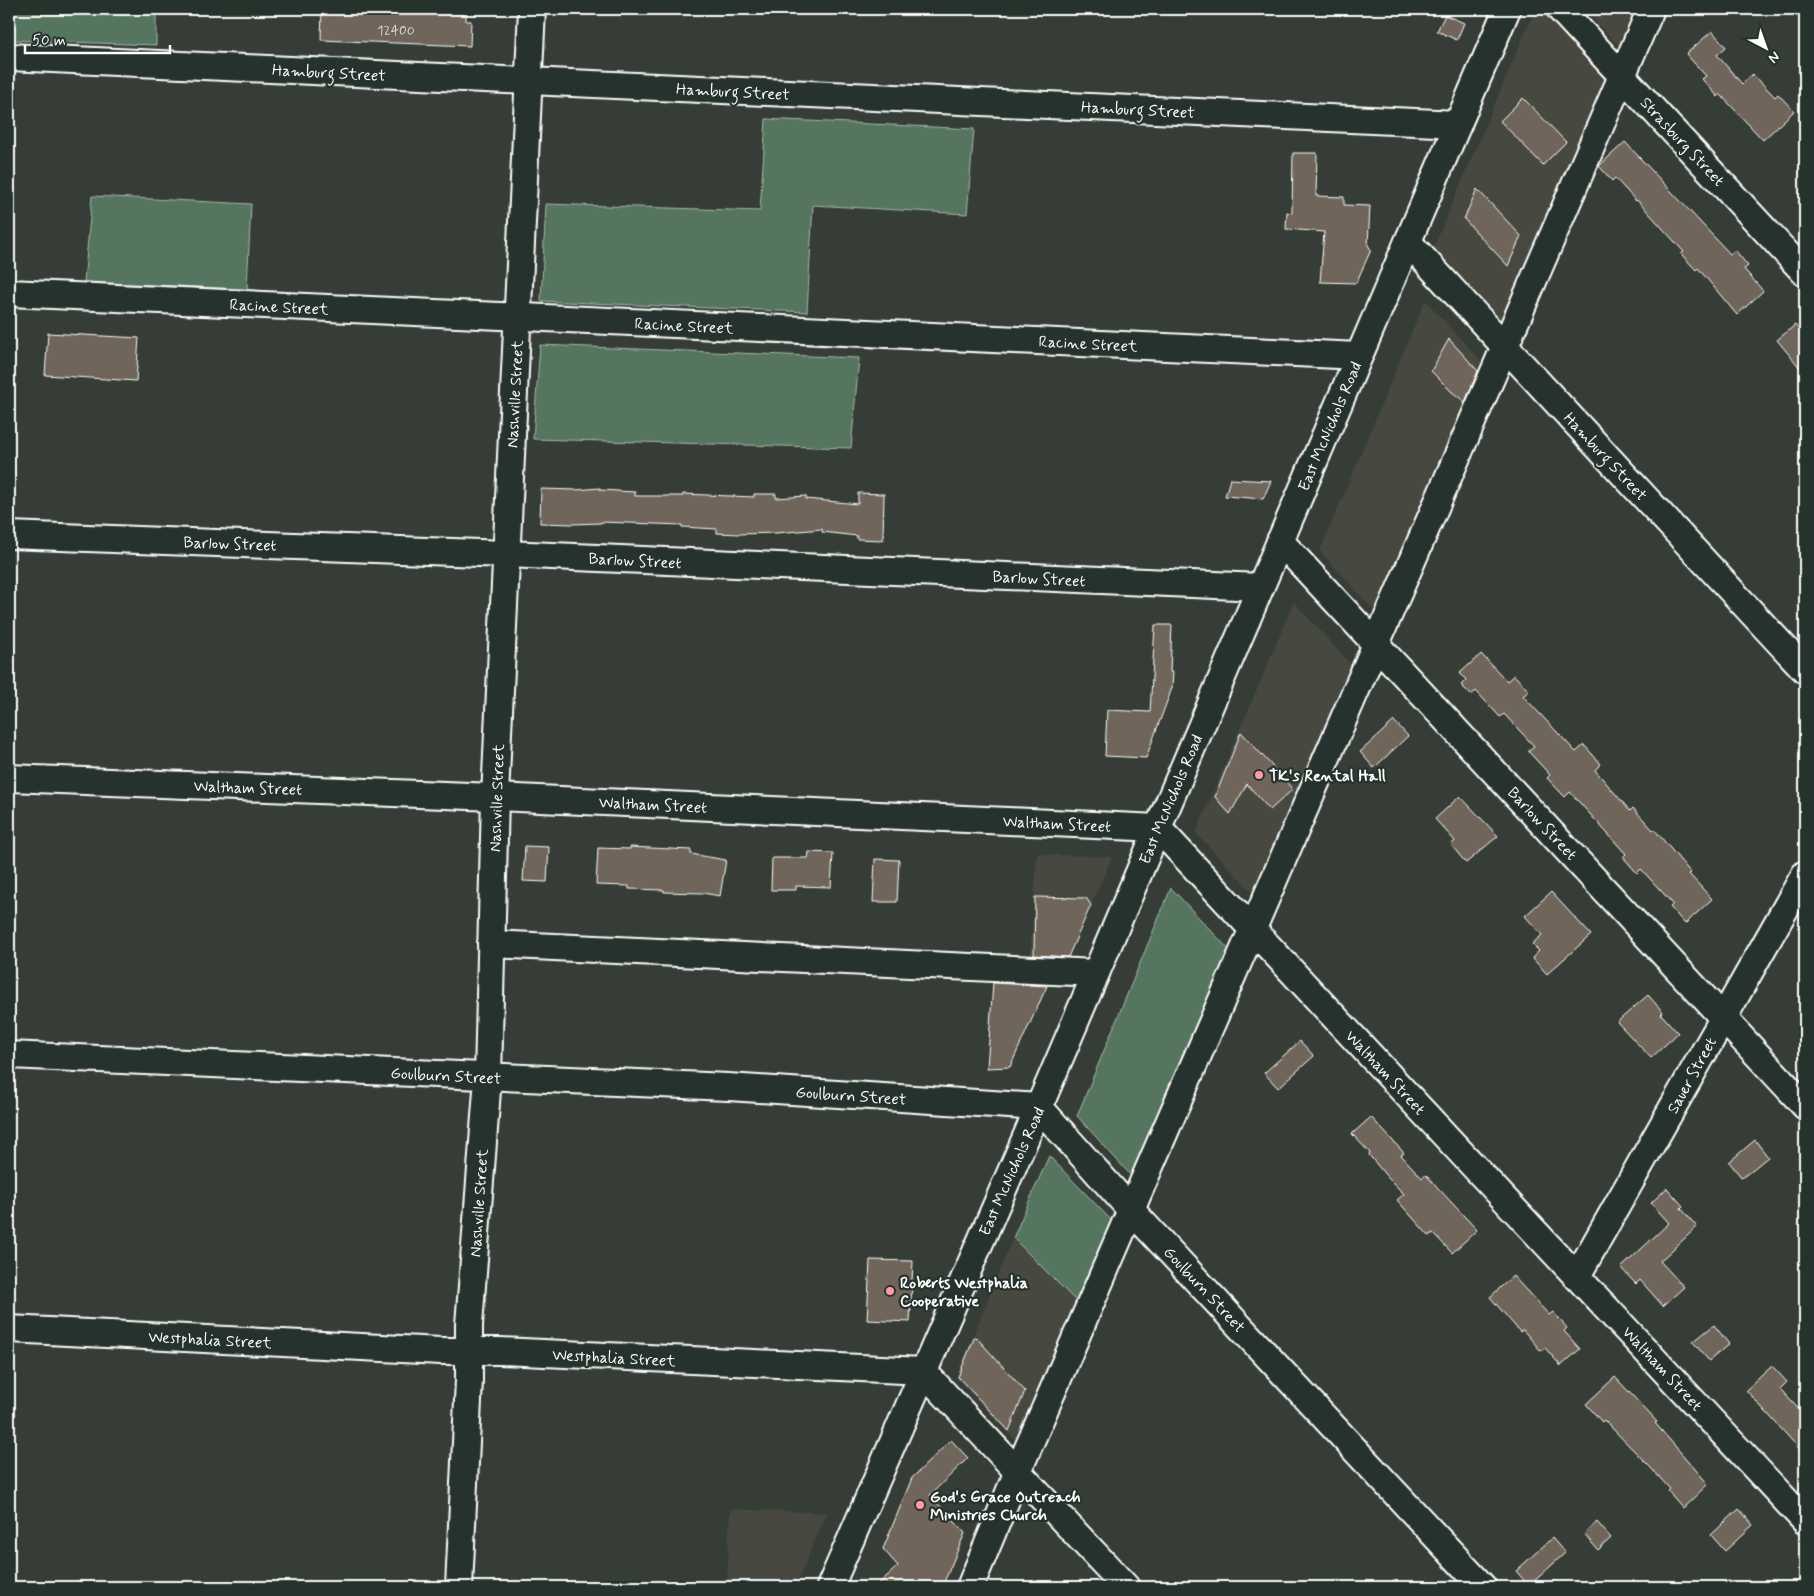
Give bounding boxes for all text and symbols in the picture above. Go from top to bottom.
scale bar [25,22,170,54]
house number: 12400 [377,22,415,40]
north arrow [1742,22,1792,72]
text: 50 m [32,31,66,51]
text: N [1764,47,1783,67]
street label: Hamburg Street [272,60,387,88]
street label: Hamburg Street [676,79,791,107]
street label: Strasburg Street [1635,93,1729,191]
street label: Hamburg Street [1081,97,1196,125]
street label: Racine Street [229,294,329,321]
street label: Racine Street [634,313,734,340]
street label: Racine Street [1038,331,1138,358]
street label: Nashville Street [502,339,529,449]
street label: East McNichols Road [1294,359,1367,495]
street label: Hamburg Street [1558,408,1652,507]
street label: Barlow Street [183,532,277,557]
street label: Barlow Street [588,549,682,574]
street label: Barlow Street [992,567,1086,592]
street label: East McNichols Road [1135,732,1208,868]
street label: Nashville Street [485,743,510,852]
place label: TK's Rental Hall [1269,766,1386,787]
marker: TK's Rental Hall [1253,769,1265,781]
street label: Waltham Street [193,776,303,801]
street label: Barlow Street [1502,783,1581,865]
street label: Waltham Street [598,792,708,819]
street label: Waltham Street [1002,811,1112,838]
street label: Waltham Street [1340,1026,1430,1120]
street label: Sauer Street [1663,1034,1722,1118]
street label: Goulburn Street [390,1063,502,1090]
street label: Goulburn Street [795,1082,907,1111]
street label: East McNichols Road [975,1104,1050,1239]
street label: Nashville Street [465,1148,494,1258]
street label: Goulburn Street [1158,1242,1250,1338]
place label: Roberts Westphalia Cooperative [900,1273,1028,1312]
marker: Roberts Westphalia Cooperative [884,1285,896,1297]
street label: Waltham Street [1617,1322,1707,1416]
street label: Westphalia Street [148,1327,273,1354]
street label: Westphalia Street [552,1345,677,1372]
place label: God's Grace Outreach Ministries Church [930,1487,1081,1526]
marker: God's Grace Outreach Ministries Church [914,1499,926,1511]

